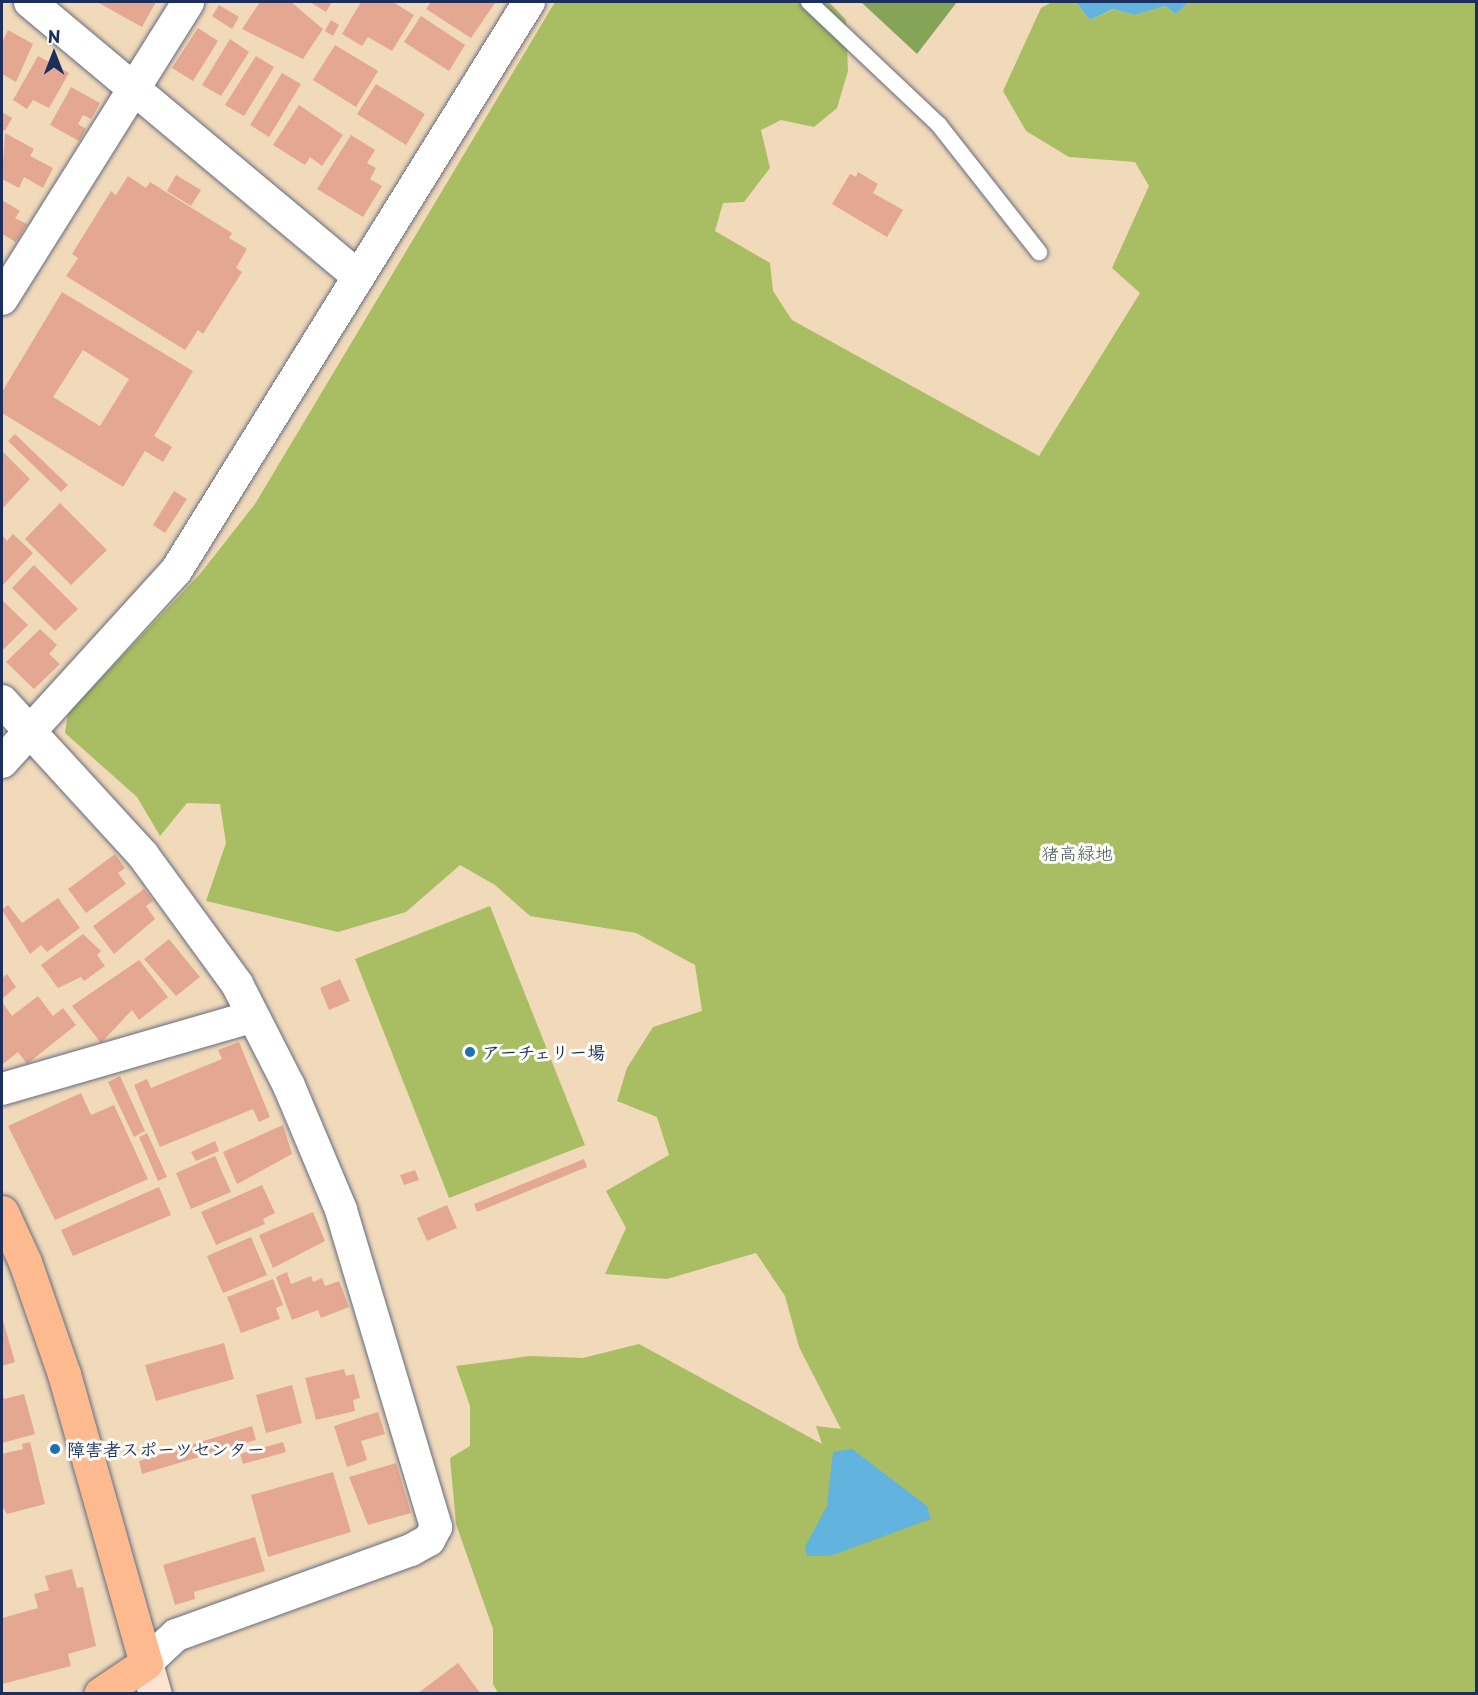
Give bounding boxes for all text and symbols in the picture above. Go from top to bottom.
north arrow [24,24,84,84]
text: N [48,24,60,48]
park label: 猪高緑地 [1041,842,1113,864]
place label: アーチェリー場 [482,1041,607,1063]
marker: アーチェリー場 [463,1045,477,1059]
place label: 障害者スポーツセンター [67,1438,265,1460]
marker: 障害者スポーツセンター [48,1442,62,1456]

